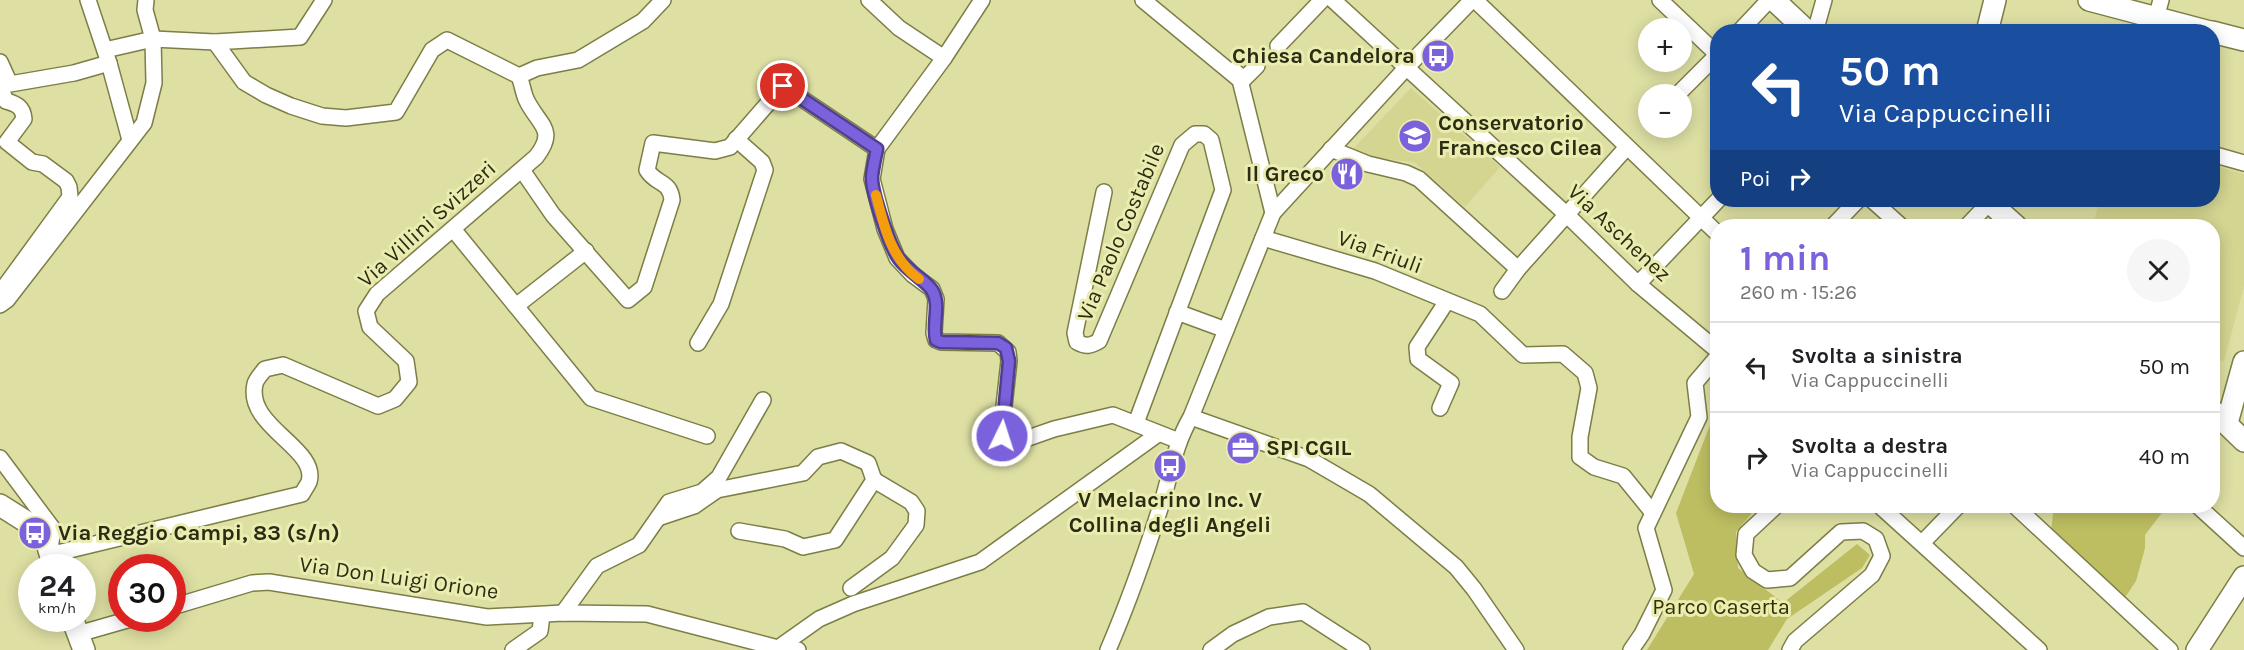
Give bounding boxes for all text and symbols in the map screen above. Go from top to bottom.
map controls [1638,18,1692,138]
button: + [1638,18,1692,72]
bus stop icon: Chiesa Candelora [1420,38,1456,74]
place label: Chiesa Candelora [1232,43,1415,69]
text: 50 m [1839,46,1941,96]
icon: left [1740,48,1818,126]
pin [757,60,808,111]
icon: arrive [766,69,799,102]
button: − [1638,84,1692,138]
text: Via Cappuccinelli [1839,97,2052,129]
place label: Conservatorio Francesco Cilea [1438,110,1602,161]
school or university icon: Conservatorio Francesco Cilea [1397,118,1433,154]
street label: Via Paolo Costabile [1072,139,1170,325]
street label: Via Villini Svizzeri [353,155,501,293]
restaurant icon: Il Greco [1329,156,1365,192]
place label: Il Greco [1246,161,1324,187]
icon: right [1783,162,1816,195]
text: Poi [1740,166,1771,192]
street label: Via Aschenez [1562,179,1676,287]
street label: Via Friuli [1334,225,1426,279]
text: 1 min [1740,237,1830,279]
button: close [2127,239,2190,302]
text: 260 m · 15:26 [1740,281,1857,304]
text: Svolta a sinistra [1791,343,1963,369]
icon: left [1740,351,1773,384]
text: 50 m [2139,354,2190,380]
text: Via Cappuccinelli [1791,369,1949,392]
position arrow [970,404,1034,468]
office icon: SPI CGIL [1225,430,1261,466]
text: Svolta a destra [1791,433,1948,459]
place label: SPI CGIL [1266,435,1352,461]
icon: right [1740,441,1773,474]
text: 40 m [2139,444,2190,470]
bus stop icon: V Melacrino Inc. V Collina degli Angeli [1152,448,1188,484]
text: Via Cappuccinelli [1791,459,1949,482]
place label: V Melacrino Inc. V Collina degli Angeli [1069,487,1271,538]
bus stop icon: Via Reggio Campi, 83 (s/n) [17,515,53,551]
place label: Via Reggio Campi, 83 (s/n) [58,520,340,546]
street label: Via Don Luigi Orione [298,551,500,605]
speed limit sign: 30 [108,554,186,632]
text: 24 [39,568,75,604]
park label: Parco Caserta [1652,594,1790,620]
text: km/h [38,599,76,617]

